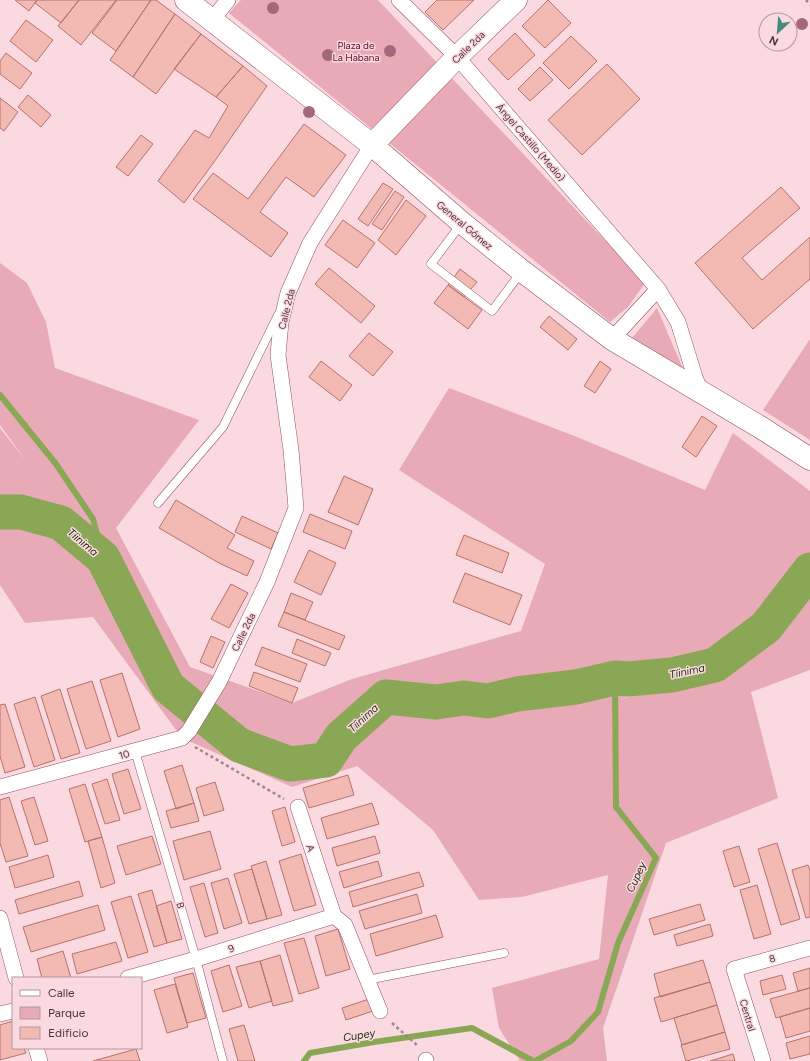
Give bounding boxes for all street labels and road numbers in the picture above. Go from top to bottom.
street label: Calle 2da [449,28,488,66]
street label: Ángel Castillo (Medio) [493,101,568,184]
street label: General Gómez [434,198,496,253]
street label: Calle 2da [275,288,298,331]
street label: Calle 2da [229,611,258,654]
street label: 10 [117,747,131,762]
street label: A [303,843,318,854]
street label: B [173,900,188,910]
street label: 9 [227,941,236,956]
street label: 8 [767,951,777,966]
street label: Central [737,998,759,1033]

